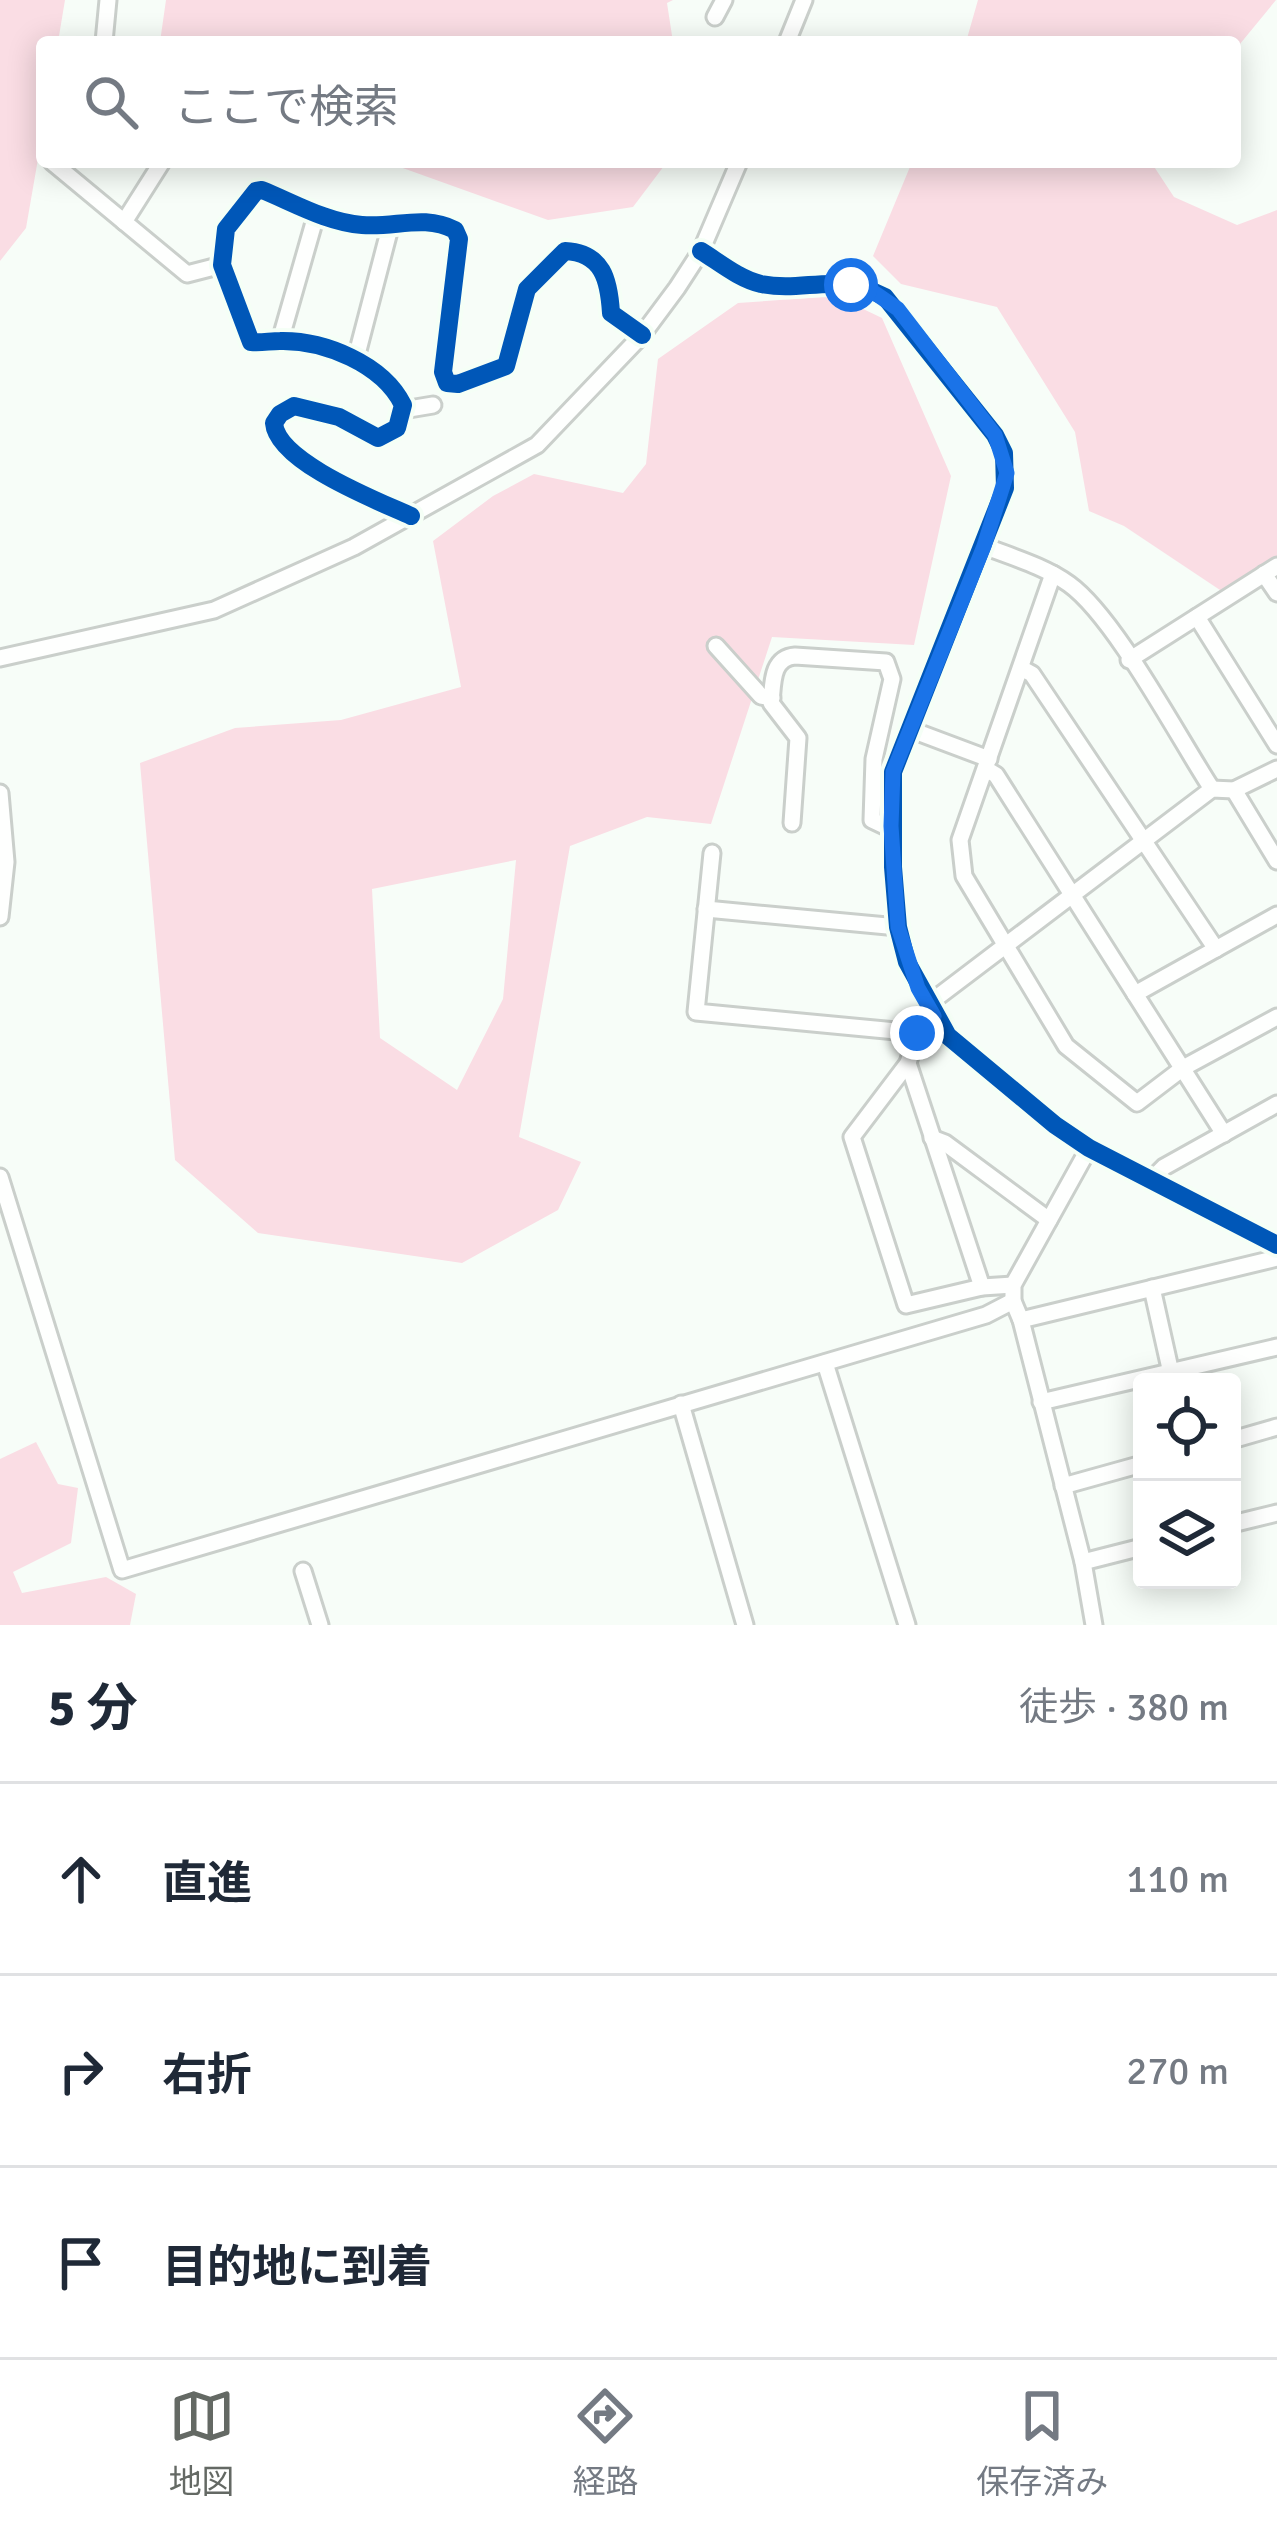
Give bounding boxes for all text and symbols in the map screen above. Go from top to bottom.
search box [36,36,1241,168]
icon: search [78,69,144,135]
text: ここで検索 [174,80,399,135]
route start [824,258,878,312]
route end [890,1006,944,1060]
map controls [1133,1373,1241,1589]
button: locate [1133,1373,1241,1481]
button: layers [1133,1481,1241,1589]
text: 5 分 [48,1677,138,1740]
text: 徒歩 · 380 m [1019,1683,1229,1731]
icon: ahead [48,1846,114,1912]
text: 110 m [1126,1855,1229,1903]
text: 直進 [162,1856,252,1911]
icon: right [48,2038,114,2104]
text: 270 m [1126,2047,1229,2095]
text: 右折 [162,2048,252,2103]
icon: arrive [48,2230,114,2296]
text: 目的地に到着 [162,2240,432,2295]
tab: 地図 [169,2383,235,2503]
tab: 経路 [572,2383,638,2503]
tab: 保存済み [976,2383,1108,2503]

